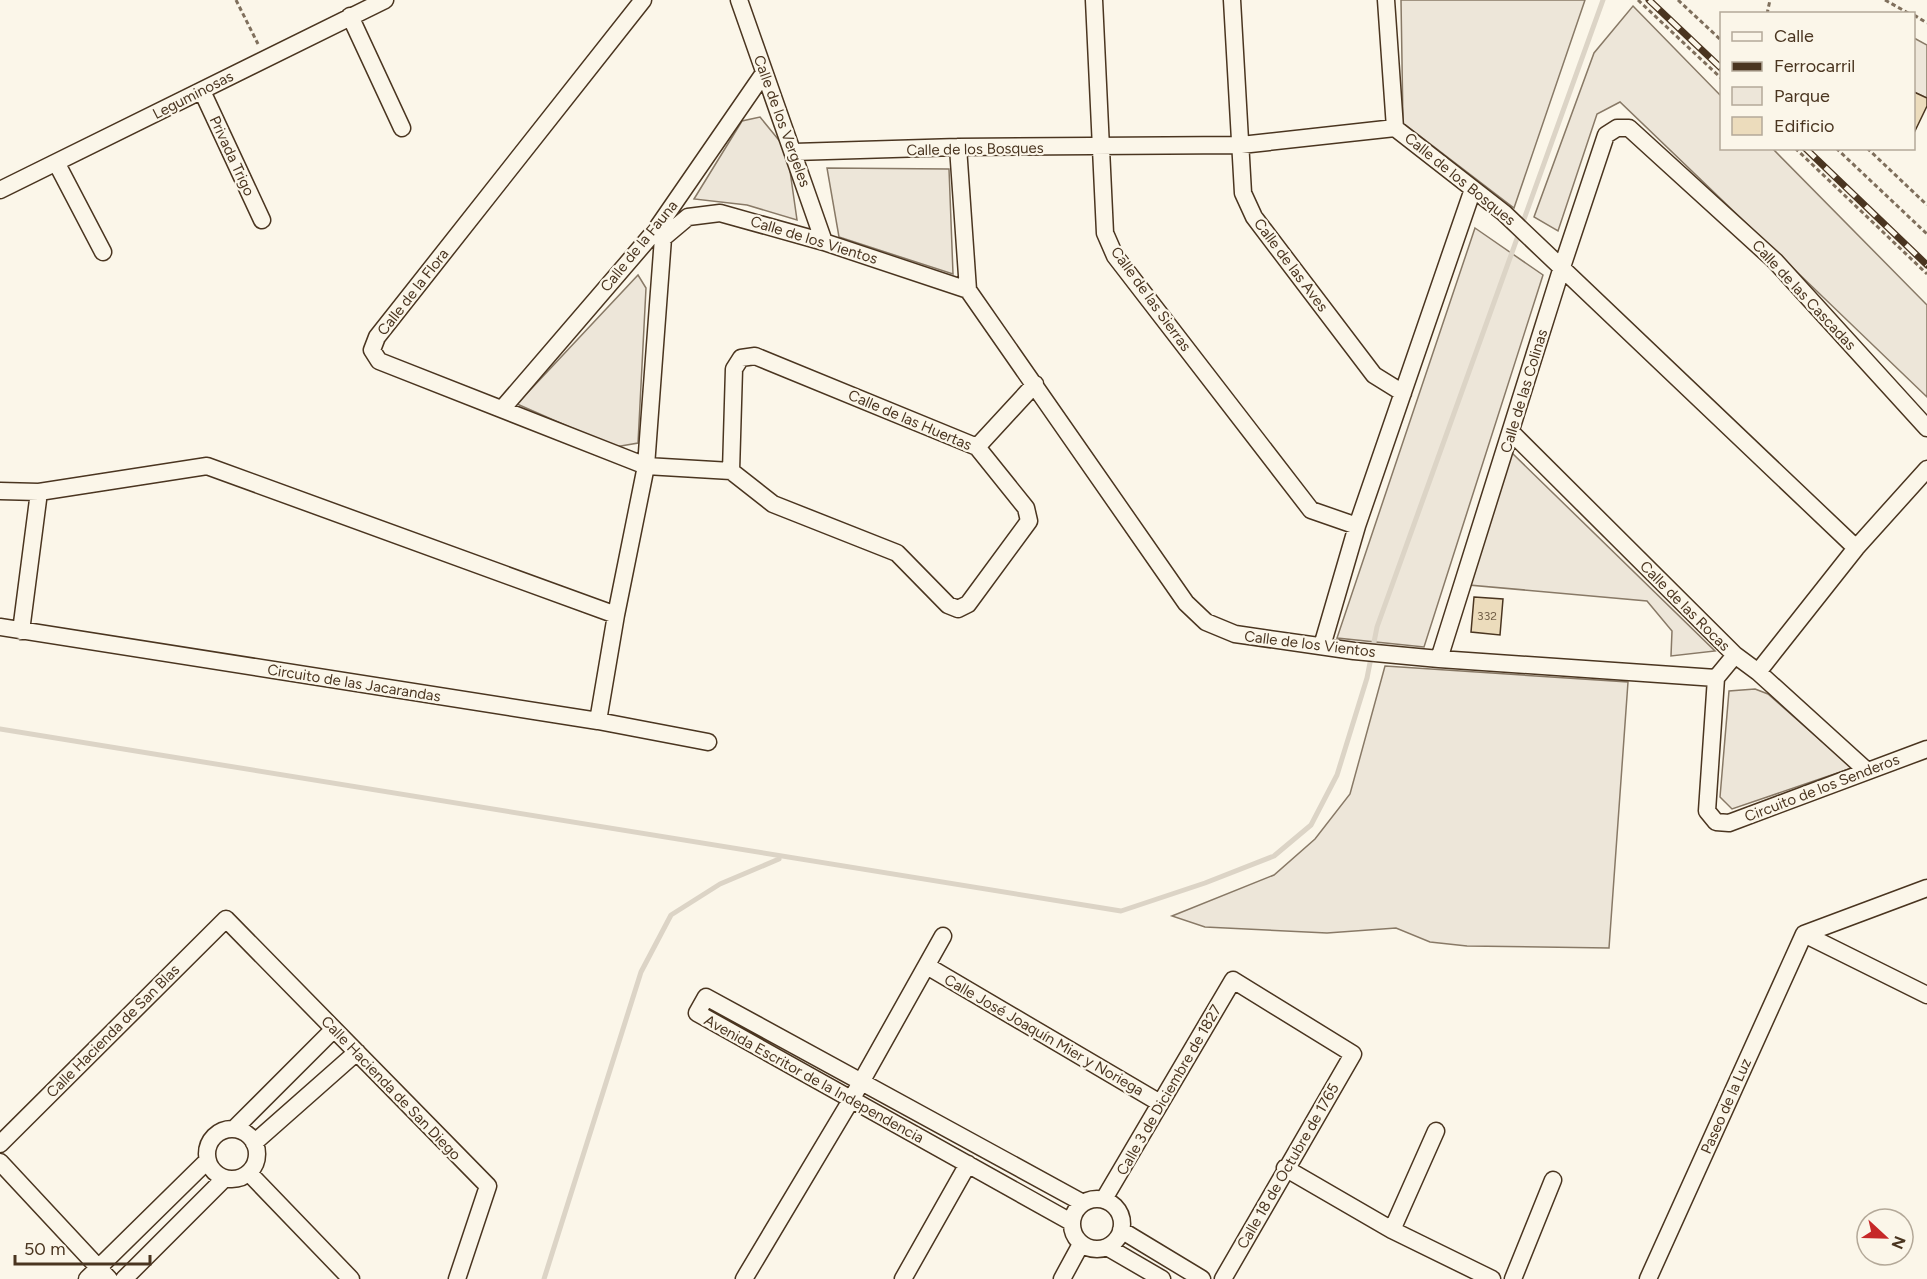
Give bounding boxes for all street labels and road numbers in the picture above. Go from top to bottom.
street label: Calle de los Vergeles [750,53,814,189]
street label: Leguminosas [150,67,236,123]
street label: Privada Trigo [206,113,259,199]
street label: Calle de los Bosques [1401,129,1519,229]
street label: Calle de los Bosques [906,139,1044,159]
street label: Calle de la Fauna [597,197,681,295]
street label: Calle de los Vientos [748,212,880,268]
street label: Calle de las Aves [1250,215,1332,315]
street label: Calle de las Cascadas [1748,236,1860,354]
street label: Calle de las Sierras [1107,243,1195,355]
street label: Calle de la Flora [374,245,452,339]
street label: Calle de las Colinas [1497,327,1551,455]
street label: Calle de las Huertas [846,386,974,454]
street label: Calle de las Rocas [1636,557,1734,655]
street label: Calle de los Vientos [1243,627,1377,661]
street label: Circuito de las Jacarandas [266,660,442,706]
street label: Circuito de los Senderos [1742,750,1902,826]
street label: Calle Hacienda de San Blas [43,961,183,1101]
street label: Calle José Joaquín Mier y Noriega [941,970,1147,1100]
street label: Calle 3 de Diciembre de 1827 [1113,1001,1225,1179]
street label: Avenida Escritor de la Independencia [701,1011,927,1147]
street label: Calle Hacienda de San Diego [317,1012,465,1164]
street label: Paseo de la Luz [1697,1055,1755,1157]
street label: Calle 18 de Octubre de 1765 [1233,1080,1343,1252]

